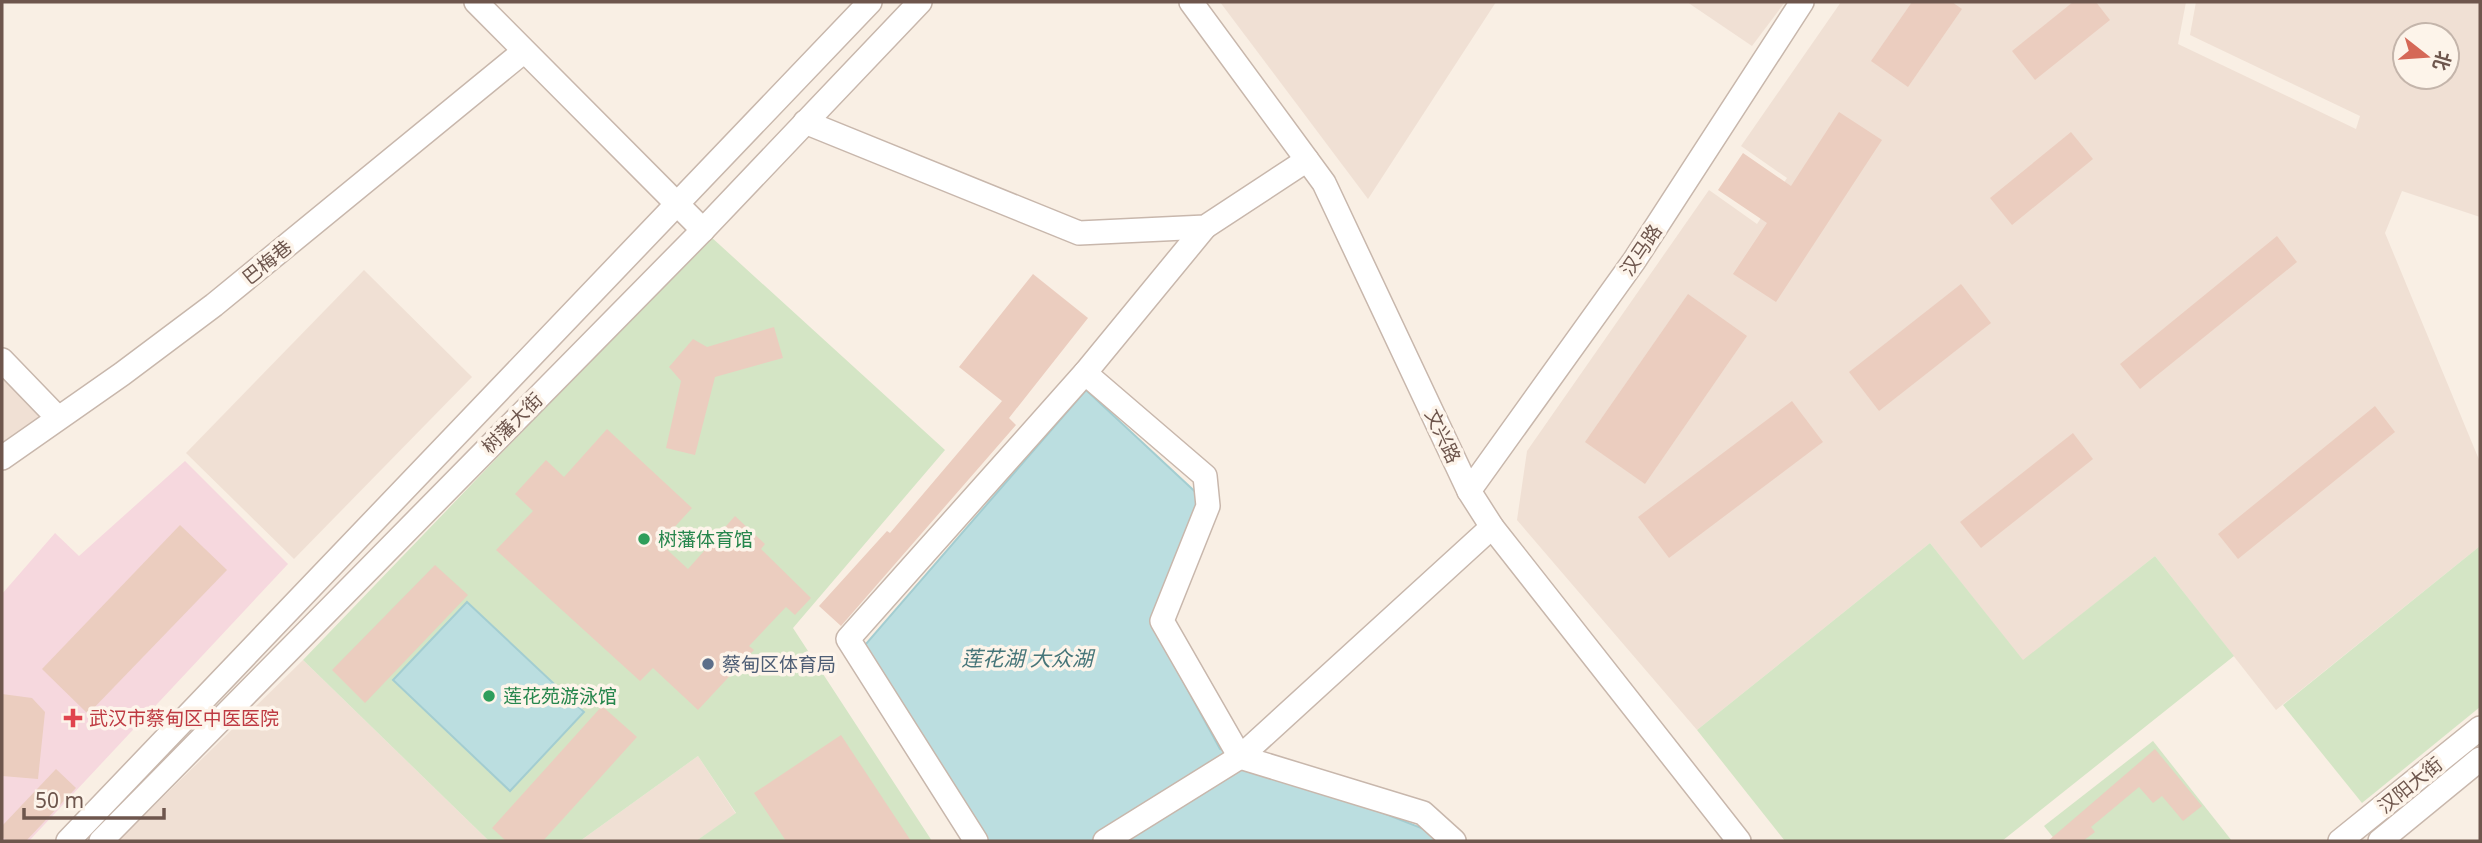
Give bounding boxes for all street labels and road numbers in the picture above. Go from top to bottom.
street label: 汉马路 [1614,219,1668,281]
street label: 巴梅巷 [237,234,297,290]
street label: 树藩大街 [476,387,548,459]
street label: 文兴路 [1419,405,1467,467]
street label: 汉阳大街 [2372,751,2448,819]

